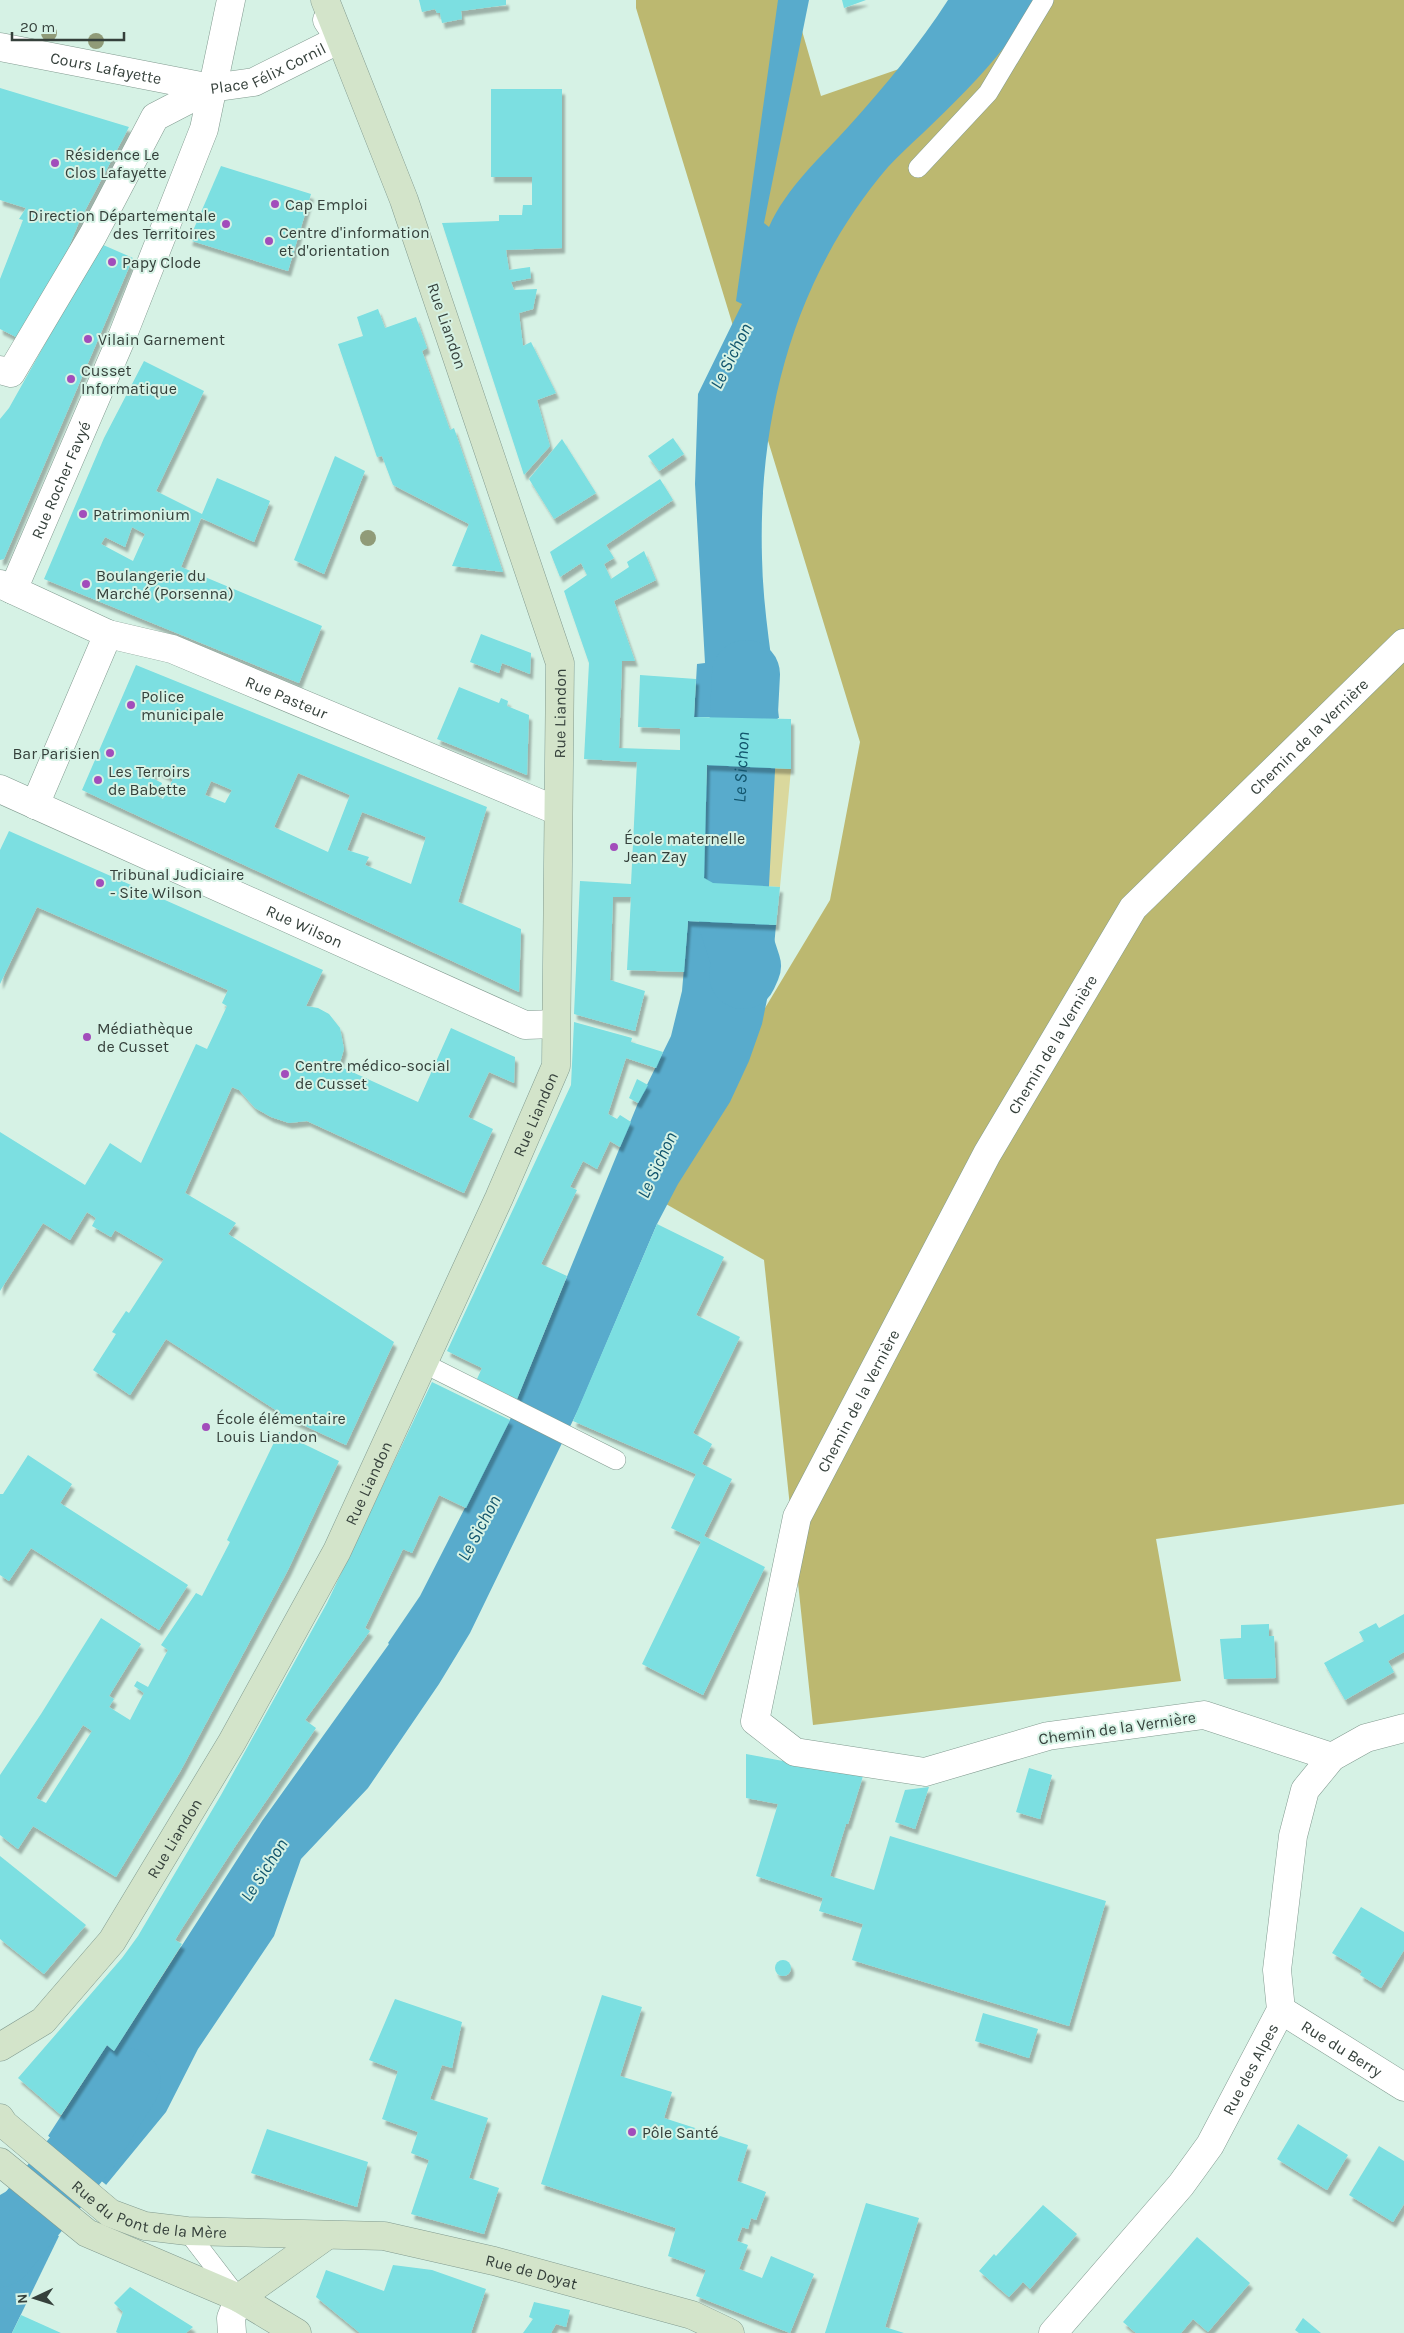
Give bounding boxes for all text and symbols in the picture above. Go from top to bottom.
scale bar [12,10,125,42]
text: 20 m [20,18,55,36]
street label: Place Félix Cornil [209,38,329,98]
street label: Cours Lafayette [49,48,163,88]
place label: Résidence Le Clos Lafayette [65,145,167,182]
marker: Résidence Le Clos Lafayette [49,157,61,169]
place label: Cap Emploi [285,195,368,214]
marker: Cap Emploi [269,198,281,210]
place label: Direction Départementale des Territoires [28,206,216,243]
marker: Direction Départementale des Territoires [220,218,232,230]
place label: Centre d'information et d'orientation [279,223,430,260]
marker: Centre d'information et d'orientation [263,235,275,247]
place label: Papy Clode [122,253,201,272]
marker: Papy Clode [106,256,118,268]
street label: Rue Liandon [423,280,471,372]
water label: Le Sichon [705,319,757,393]
place label: Vilain Garnement [98,330,225,349]
marker: Vilain Garnement [82,333,94,345]
place label: Cusset Informatique [81,361,177,398]
marker: Cusset Informatique [65,373,77,385]
street label: Rue Rocher Favyé [27,418,94,542]
place label: Patrimonium [93,505,190,524]
marker: Patrimonium [77,508,89,520]
place label: Boulangerie du Marché (Porsenna) [96,566,234,603]
marker: Boulangerie du Marché (Porsenna) [80,578,92,590]
street label: Rue Liandon [550,668,569,759]
street label: Rue Pasteur [243,671,331,723]
street label: Chemin de la Vernière [1245,674,1372,799]
place label: Police municipale [141,687,224,724]
marker: Police municipale [125,699,137,711]
water label: Le Sichon [728,731,754,803]
place label: Bar Parisien [12,744,100,763]
marker: Bar Parisien [104,747,116,759]
place label: Les Terroirs de Babette [108,762,190,799]
marker: Les Terroirs de Babette [92,774,104,786]
place label: École maternelle Jean Zay [624,829,745,866]
marker: École maternelle Jean Zay [608,841,620,853]
place label: Tribunal Judiciaire - Site Wilson [110,865,244,902]
marker: Tribunal Judiciaire - Site Wilson [94,877,106,889]
street label: Rue Wilson [263,900,346,951]
street label: Chemin de la Vernière [1003,971,1101,1117]
place label: Médiathèque de Cusset [97,1019,193,1056]
marker: Médiathèque de Cusset [81,1031,93,1043]
place label: Centre médico-social de Cusset [295,1056,450,1093]
marker: Centre médico-social de Cusset [279,1068,291,1080]
street label: Rue Liandon [509,1069,562,1159]
water label: Le Sichon [632,1128,682,1202]
street label: Chemin de la Vernière [813,1326,903,1475]
place label: École élémentaire Louis Liandon [216,1409,346,1446]
marker: École élémentaire Louis Liandon [200,1421,212,1433]
street label: Rue Liandon [341,1438,396,1528]
water label: Le Sichon [453,1491,505,1565]
street label: Chemin de la Vernière [1037,1708,1197,1748]
street label: Rue Liandon [143,1795,205,1882]
water label: Le Sichon [235,1834,293,1906]
street label: Rue du Berry [1298,2016,1386,2081]
street label: Rue des Alpes [1218,2020,1282,2118]
place label: Pôle Santé [642,2123,718,2142]
marker: Pôle Santé [626,2126,638,2138]
street label: Rue du Pont de la Mère [68,2176,227,2242]
street label: Rue de Doyat [484,2250,580,2293]
north arrow [10,2273,60,2323]
text: N [14,2293,31,2304]

